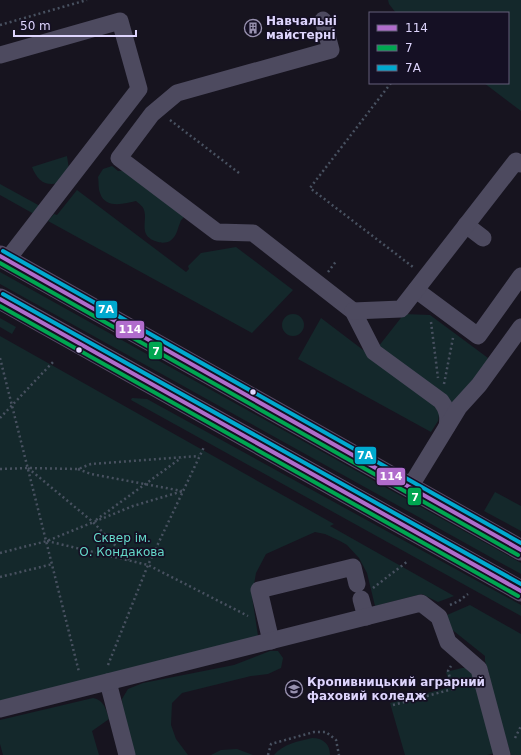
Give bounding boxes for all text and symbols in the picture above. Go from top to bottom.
scale bar [14,12,136,38]
legend [369,12,509,84]
place label: Навчальні майстерні [266,14,337,42]
building icon: Навчальні майстерні [243,18,263,38]
text: 50 m [20,19,51,33]
text: 114 [405,21,428,35]
text: 7 [405,41,413,55]
text: 7А [405,61,422,75]
line badge: 7А [95,300,118,319]
text: 7А [98,303,115,316]
line badge: 114 [115,320,145,339]
text: 114 [119,323,142,336]
line badge: 7 [148,341,163,360]
unlabelled marker [74,345,84,355]
text: 7 [152,345,160,358]
unlabelled marker [248,387,258,397]
line badge: 7А [354,446,377,465]
text: 7А [357,449,374,462]
line badge: 114 [376,467,406,486]
text: 114 [380,470,403,483]
line badge: 7 [407,487,422,506]
text: 7 [411,491,419,504]
park label: Сквер ім. О. Кондакова [79,531,165,559]
place label: Кропивницький аграрний фаховий коледж [307,675,485,703]
school or university icon: Кропивницький аграрний фаховий коледж [284,679,304,699]

